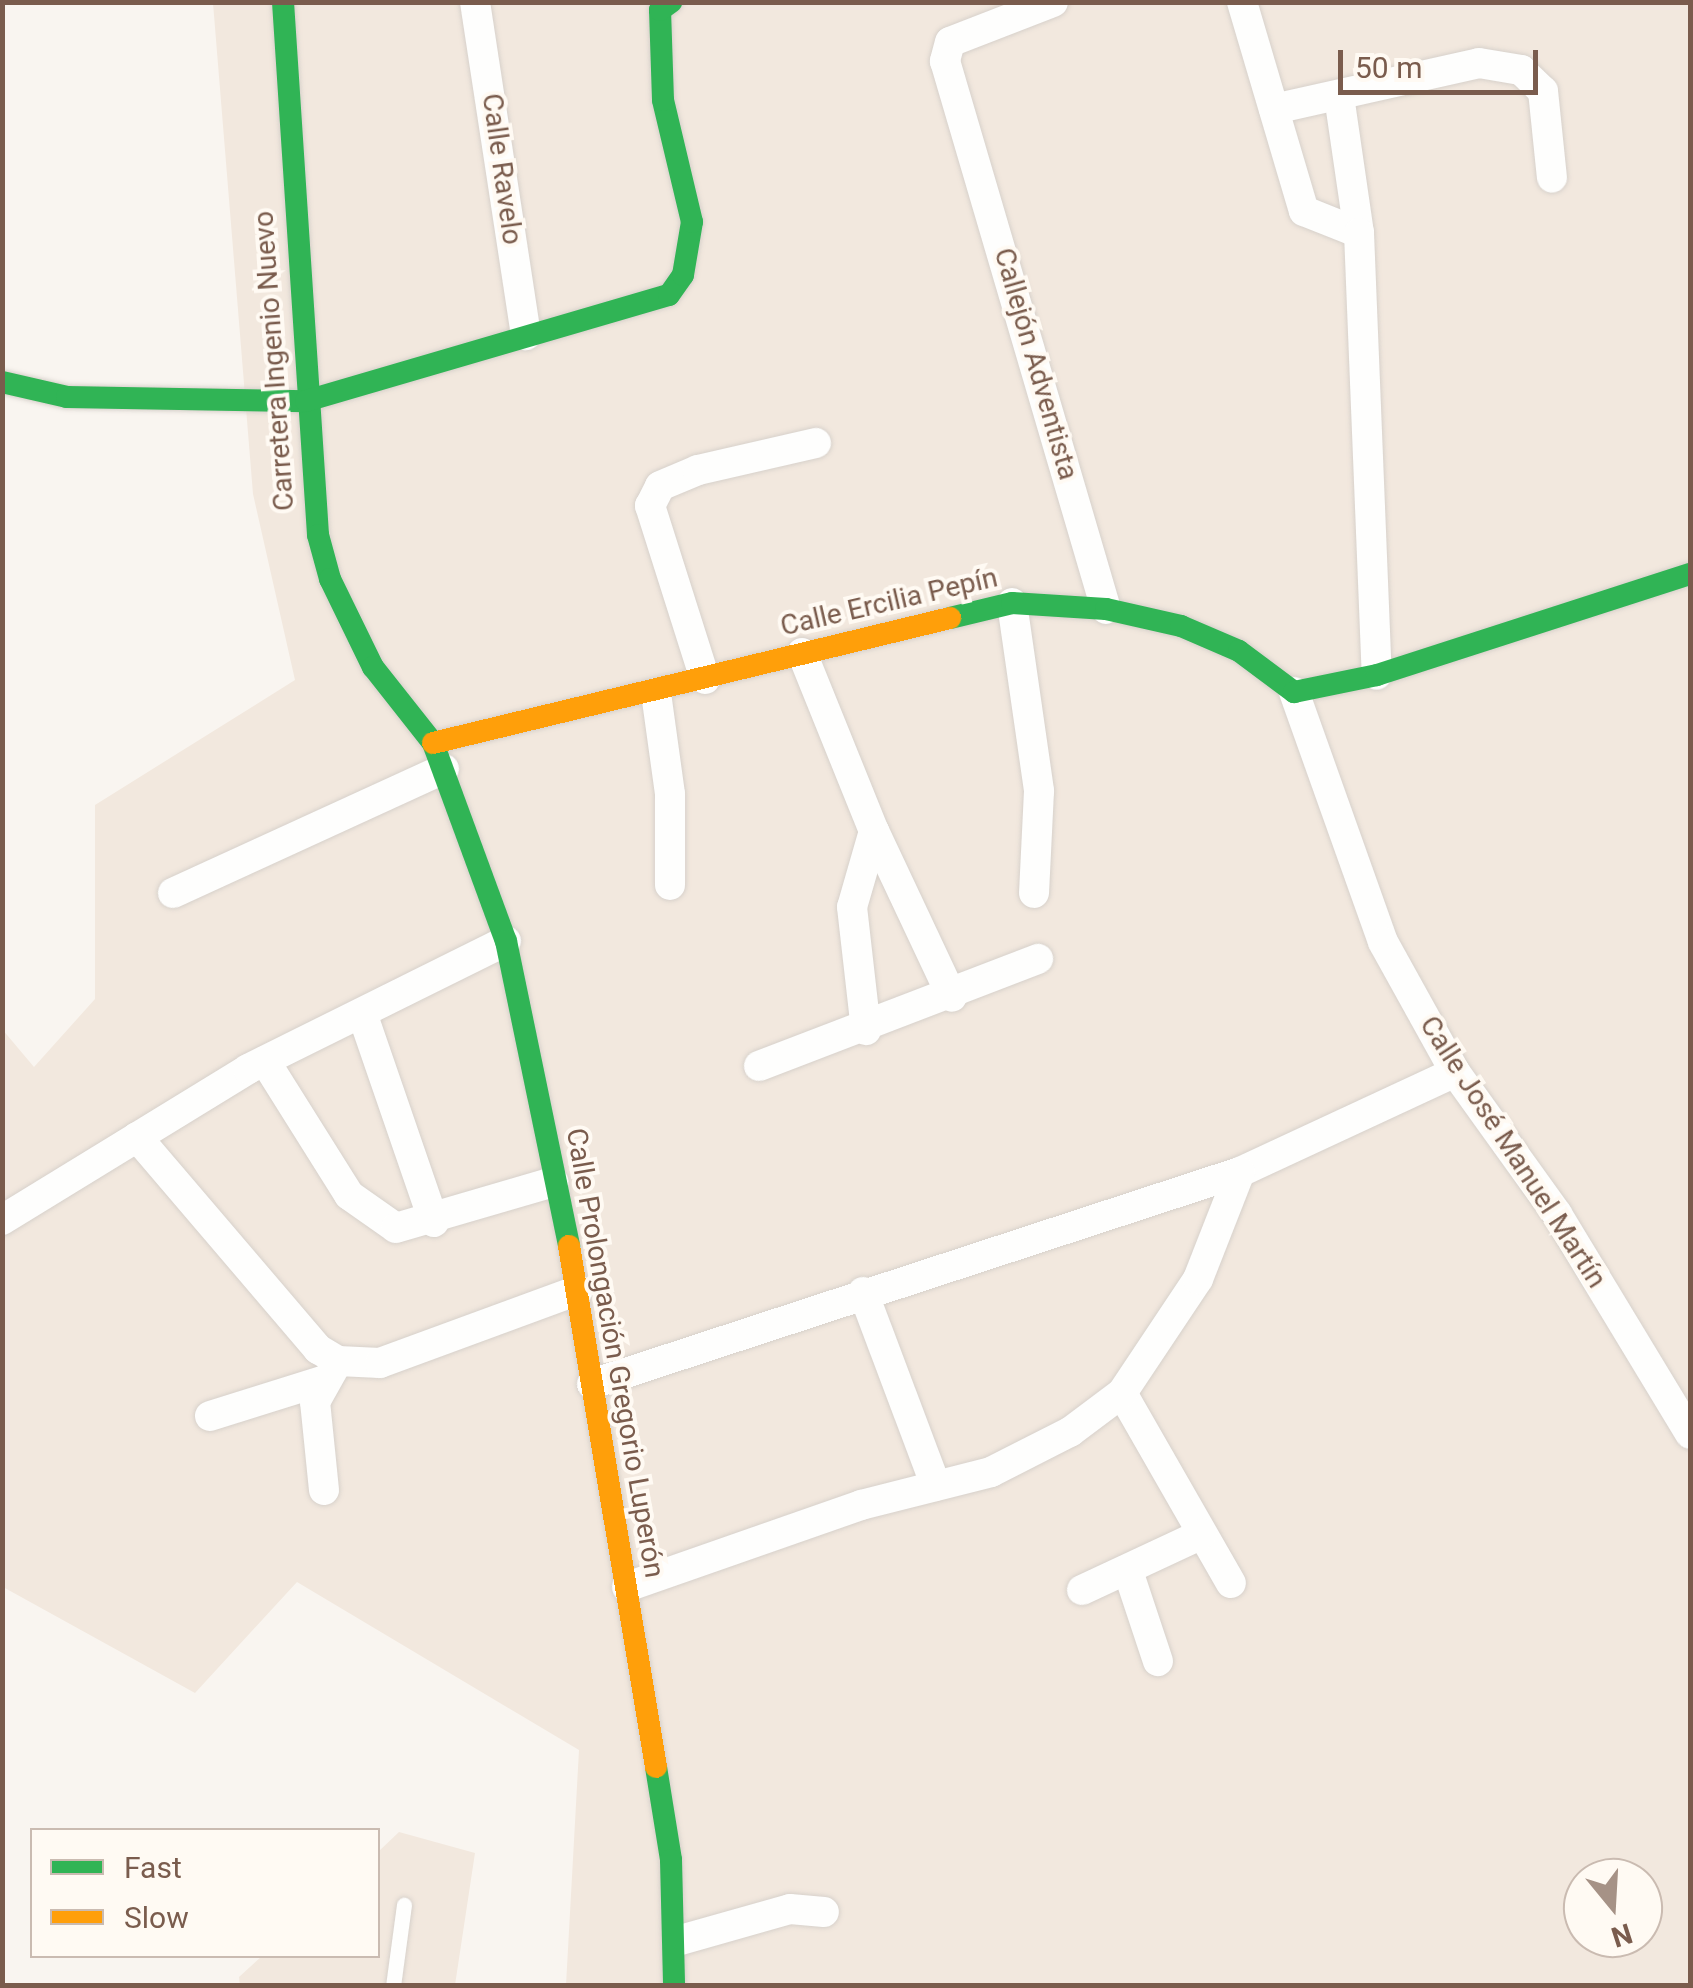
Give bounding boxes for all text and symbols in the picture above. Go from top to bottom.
scale bar [1343,30,1543,92]
text: 50 m [1355,50,1422,85]
street label: Calle Ravelo [475,91,529,247]
street label: Carretera Ingenio Nuevo [247,210,301,512]
street label: Callejón Adventista [987,244,1085,484]
street label: Calle Ercilia Pepín [777,561,1001,643]
street label: Calle José Manuel Martín [1413,1010,1613,1294]
street label: Calle Prolongación Gregorio Luperón [559,1126,671,1580]
legend [30,1828,380,1958]
text: Fast [124,1850,182,1885]
north arrow [1563,1858,1663,1958]
text: Slow [124,1900,189,1935]
text: N [1607,1916,1636,1954]

